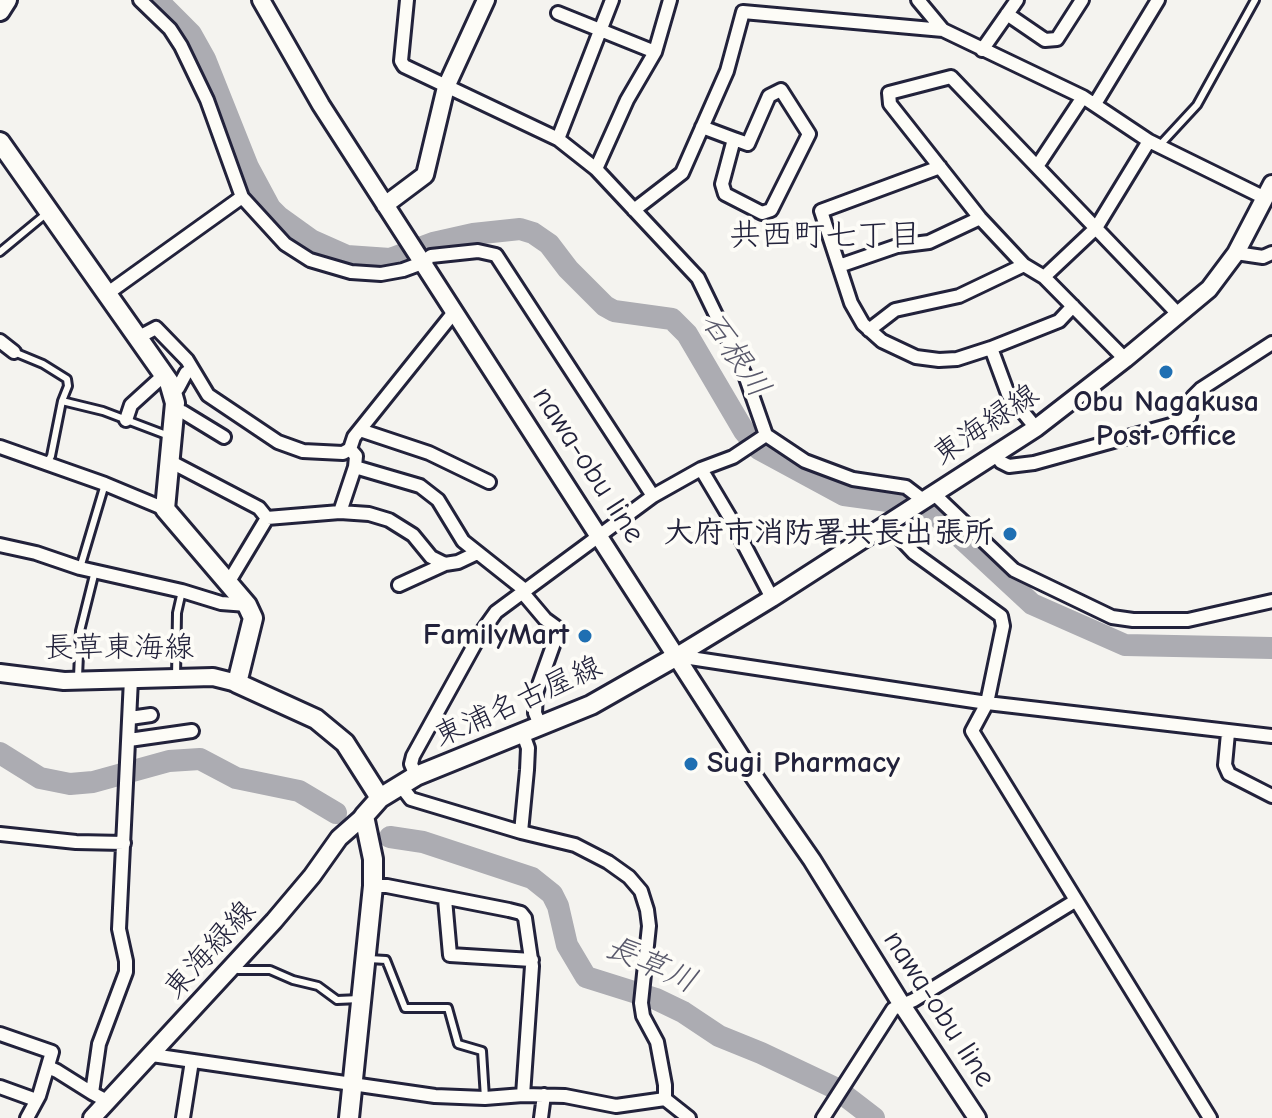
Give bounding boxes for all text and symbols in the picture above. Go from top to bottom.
district label: 共西町七丁目 [729,217,921,255]
water label: 石根川 [692,304,778,406]
marker: Obu Nagakusa Post Office [1157,363,1175,381]
street label: 東海緑線 [926,377,1046,473]
street label: nawa-obu line [524,380,652,550]
place label: Obu Nagakusa Post Office [1073,385,1259,456]
place label: 大府市消防署共長出張所 [664,516,994,552]
marker: 大府市消防署共長出張所 [1001,525,1019,543]
place label: FamilyMart [423,618,569,654]
marker: FamilyMart [576,627,594,645]
street label: 長草東海線 [44,631,194,667]
street label: 東浦名古屋線 [428,649,608,755]
place label: Sugi Pharmacy [707,746,900,782]
marker: Sugi Pharmacy [682,755,700,773]
street label: 東海緑線 [156,893,264,1007]
street label: nawa-obu line [875,924,1003,1094]
water label: 長草川 [599,928,703,1002]

